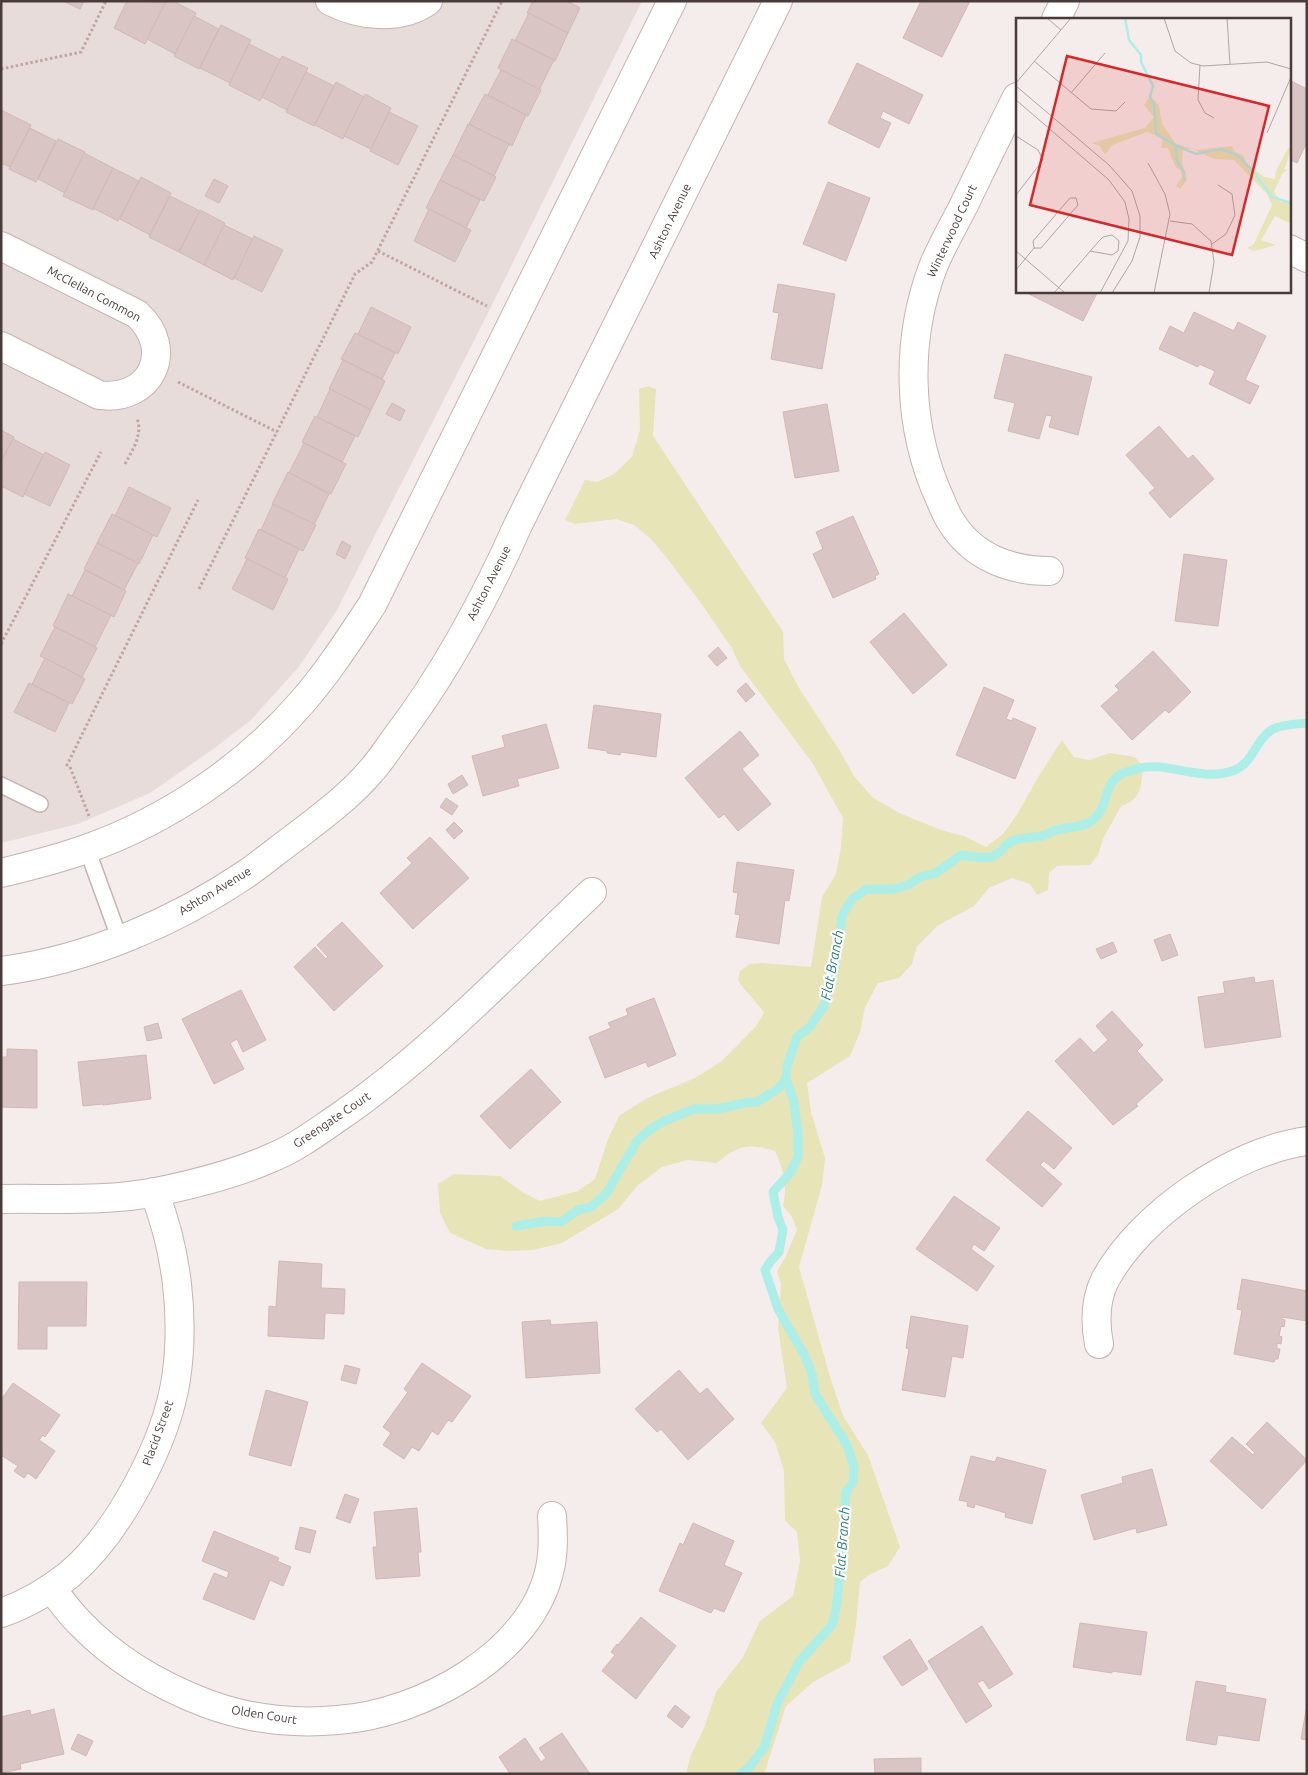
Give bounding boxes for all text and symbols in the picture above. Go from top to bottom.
inset map [1016,18,1290,292]
street label: Ashton Avenue [646,181,693,260]
street label: Winterwood Court [924,182,979,279]
street label: McClellan Common [45,263,143,324]
street label: Ashton Avenue [464,543,513,622]
street label: Ashton Avenue [176,864,253,917]
water label: Flat Branch [817,929,847,1001]
street label: Greengate Court [291,1089,373,1150]
street label: Placid Street [140,1398,175,1467]
water label: Flat Branch [832,1506,852,1578]
street label: Olden Court [230,1703,298,1726]

